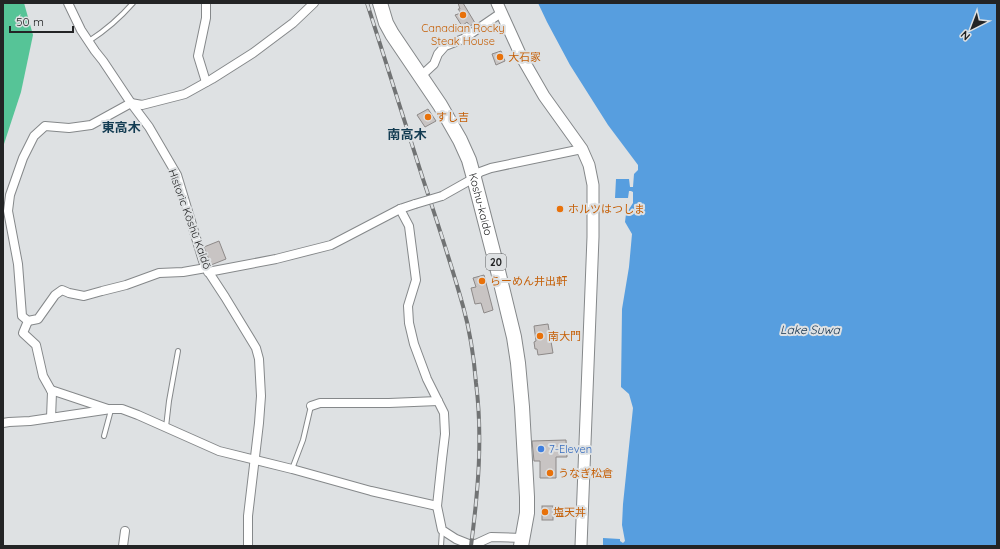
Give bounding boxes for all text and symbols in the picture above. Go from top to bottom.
scale bar [10,8,73,34]
north arrow [952,8,992,48]
marker: Canadian Rocky Steak House [458,10,468,20]
text: 50 m [16,14,44,29]
place label: Canadian Rocky Steak House [421,21,505,48]
text: N [958,28,973,43]
place label: 大石家 [508,50,541,64]
marker: 大石家 [495,52,505,62]
place label: すし吉 [436,110,469,124]
marker: すし吉 [423,112,433,122]
district label: 東高木 [101,119,141,135]
district label: 南高木 [387,126,427,142]
street label: Historic Kōshū Kaidō [165,167,215,271]
street label: Koshu-kaido [466,171,496,237]
place label: ホルツはつしま [568,202,645,216]
marker: ホルツはつしま [555,204,565,214]
road number: 20 [486,254,506,270]
place label: らーめん井出軒 [490,274,568,288]
marker: らーめん井出軒 [477,276,487,286]
water label: Lake Suwa [780,322,841,337]
place label: 南大門 [548,329,581,343]
marker: 南大門 [535,331,545,341]
place label: 7-Eleven [549,442,592,456]
marker: 7-Eleven [536,444,546,454]
place label: うなぎ松倉 [558,466,613,480]
marker: うなぎ松倉 [545,468,555,478]
place label: 塩天丼 [553,505,586,519]
marker: 塩天丼 [540,507,550,517]

